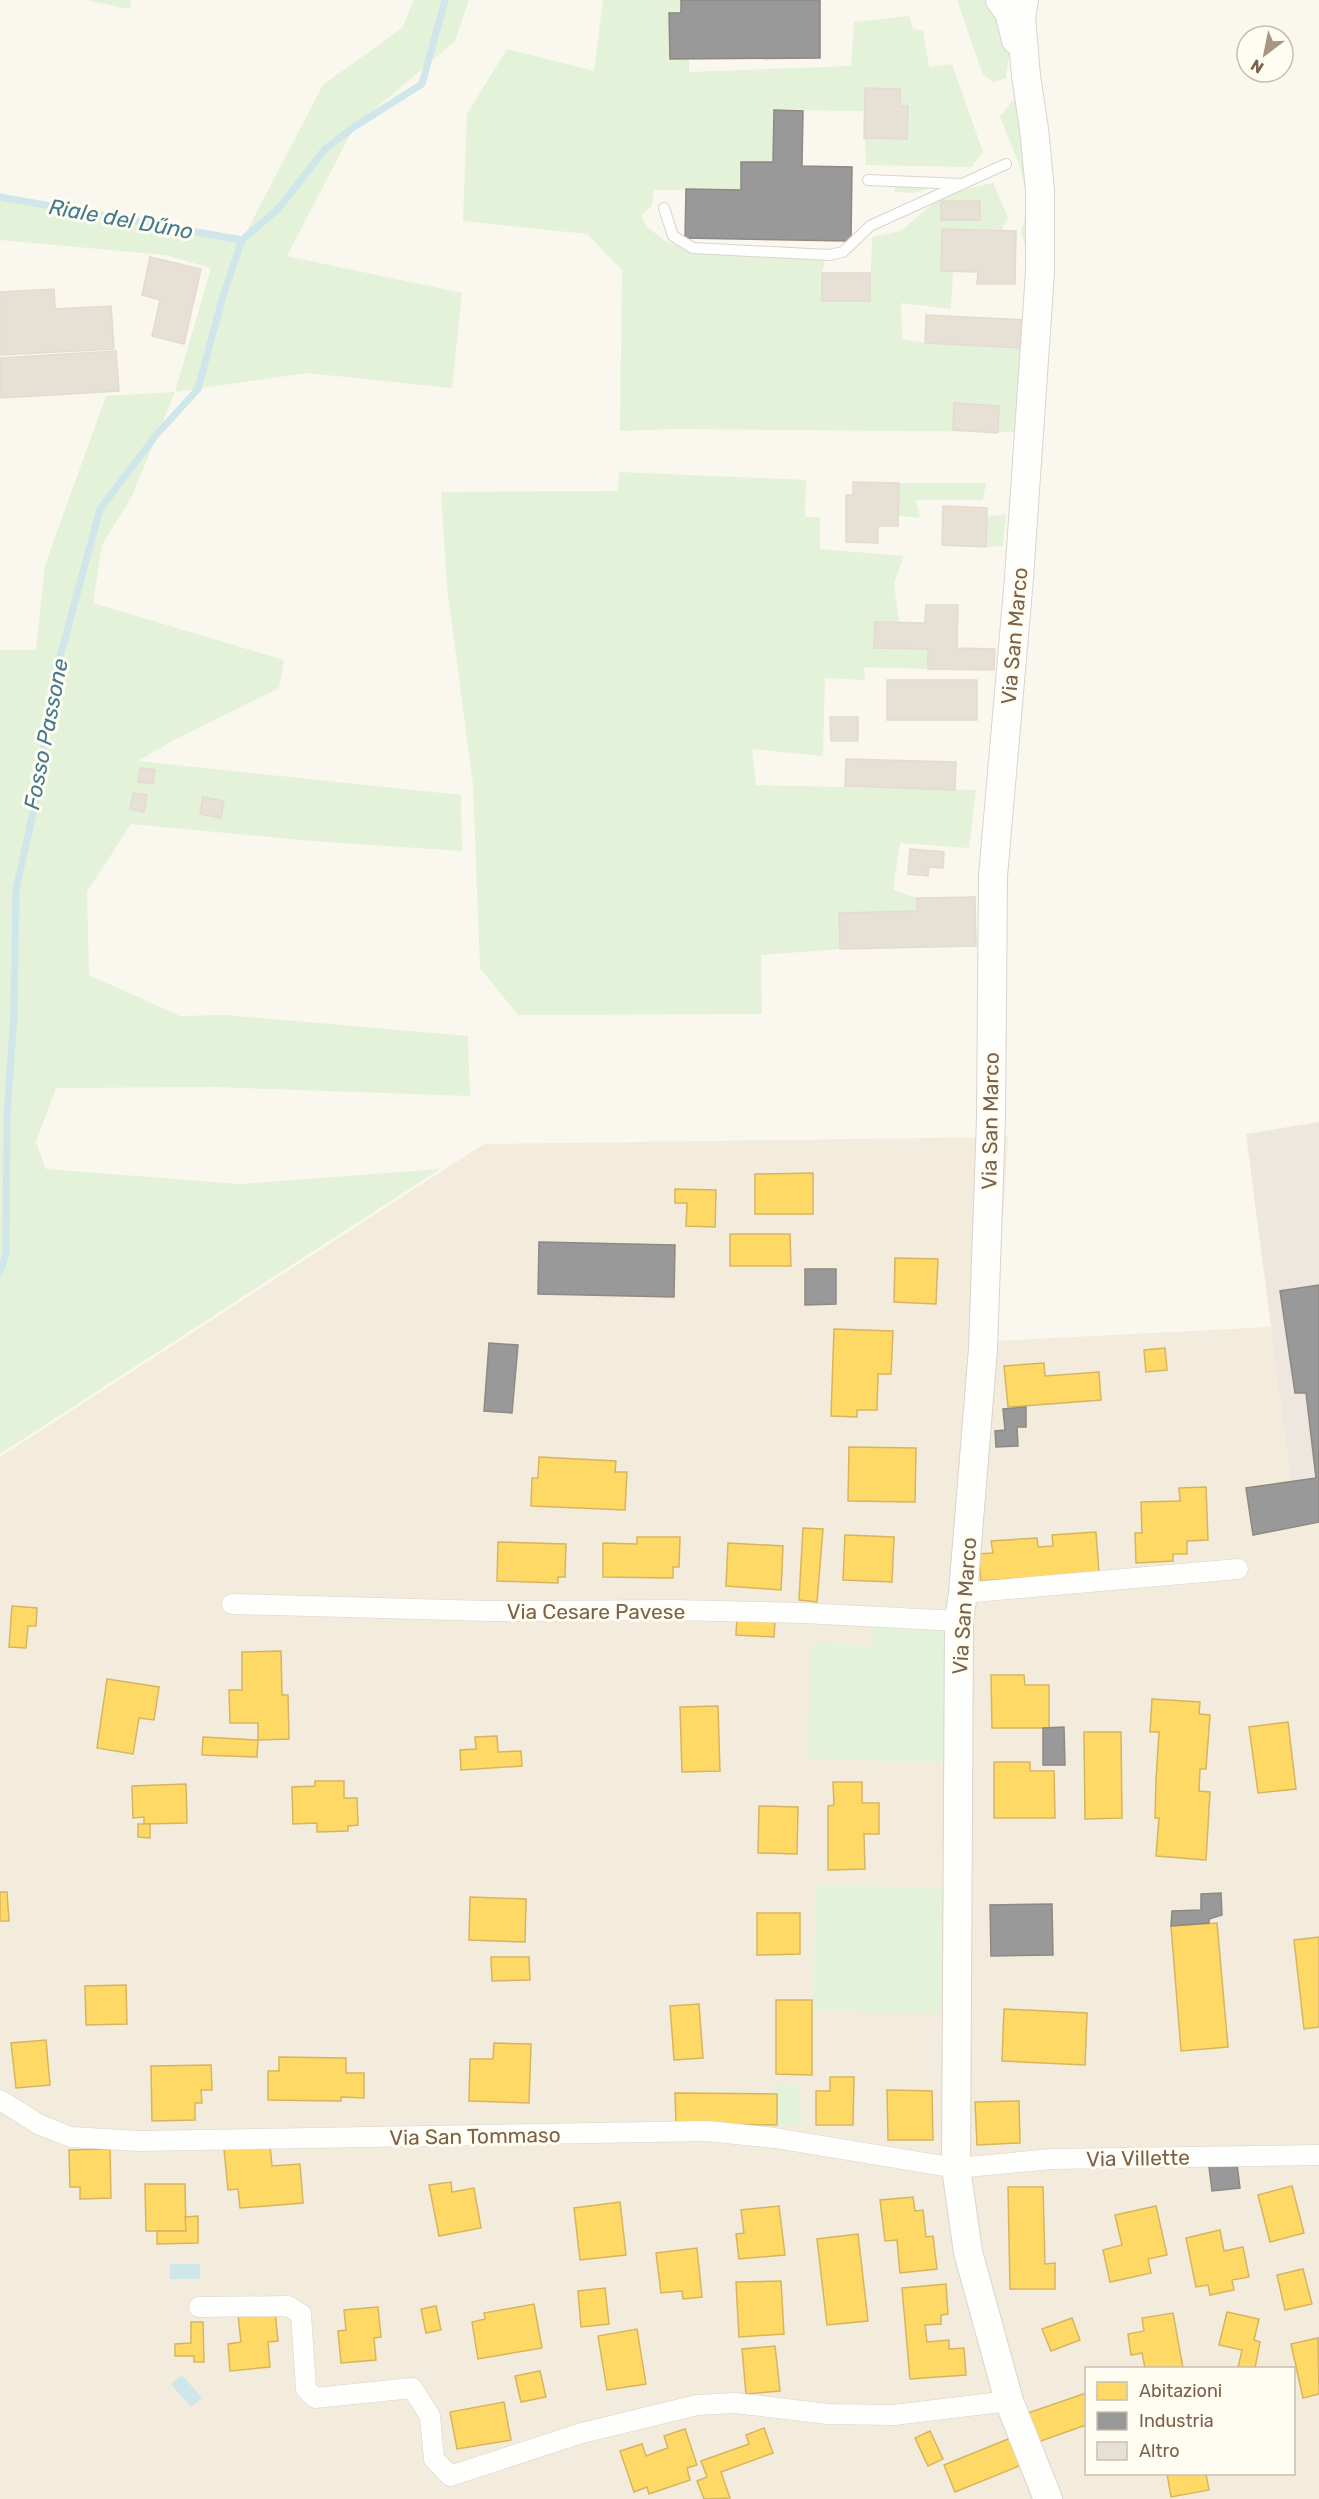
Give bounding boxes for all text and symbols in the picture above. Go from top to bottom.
north arrow [1235,24,1295,84]
text: N [1247,55,1267,77]
water label: Riale del Dűno [47,193,195,245]
street label: Via San Marco [996,566,1032,706]
water label: Fosso Passone [18,656,74,812]
street label: Via San Marco [976,1052,1004,1190]
street label: Via San Marco [947,1536,981,1676]
street label: Via Cesare Pavese [507,1599,685,1624]
street label: Via San Tommaso [389,2122,561,2150]
street label: Via Villette [1086,2145,1190,2171]
legend [1085,2367,1295,2475]
text: Abitazioni [1139,2380,1222,2402]
text: Industria [1139,2410,1214,2432]
text: Altro [1139,2440,1179,2462]

